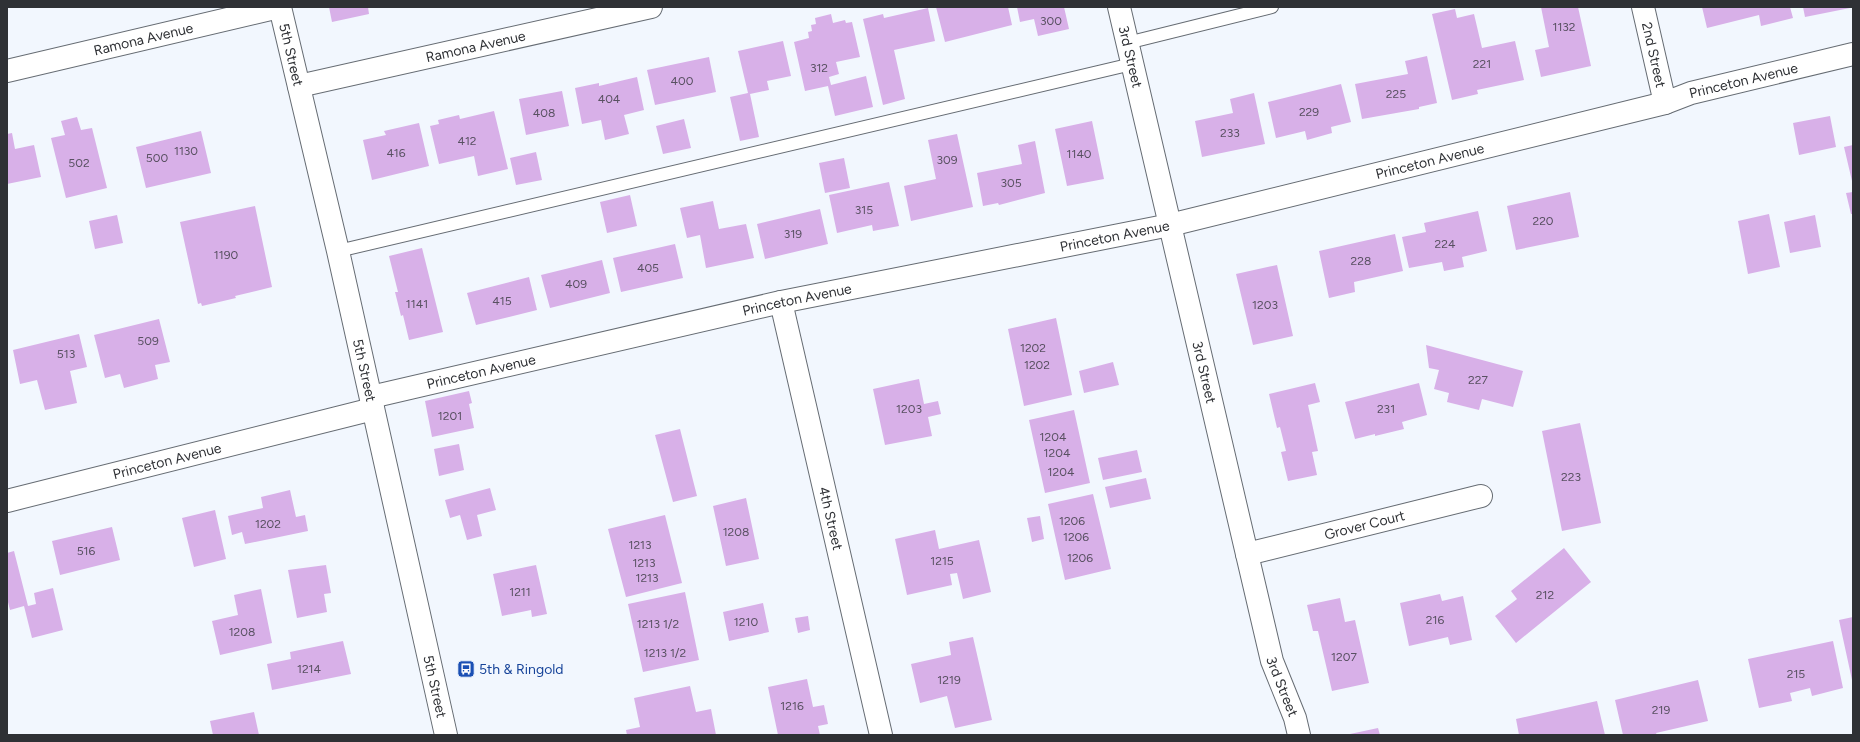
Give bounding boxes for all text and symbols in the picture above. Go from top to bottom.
house number: 300 [1040,14,1062,28]
street label: Ramona Avenue [92,19,195,59]
house number: 1132 [1552,20,1576,34]
street label: 2nd Street [1638,21,1669,89]
street label: 5th Street [275,22,307,88]
street label: 3rd Street [1115,24,1146,90]
street label: Ramona Avenue [424,27,528,66]
house number: 221 [1473,57,1491,71]
street label: Princeton Avenue [1688,60,1800,102]
house number: 312 [810,61,828,75]
house number: 400 [671,74,694,88]
house number: 225 [1386,87,1406,101]
house number: 404 [598,92,621,106]
house number: 229 [1299,105,1319,119]
house number: 408 [533,106,555,120]
house number: 233 [1220,126,1240,140]
house number: 412 [457,134,477,148]
street label: Princeton Avenue [1374,140,1486,183]
house number: 1130 [174,144,198,158]
house number: 416 [386,146,406,160]
house number: 1140 [1066,147,1092,161]
house number: 500 [146,151,168,165]
house number: 309 [936,153,958,167]
house number: 502 [68,156,90,170]
house number: 305 [1000,176,1022,190]
house number: 315 [855,203,873,217]
house number: 220 [1532,214,1554,228]
street label: Princeton Avenue [1059,217,1171,256]
house number: 319 [784,227,802,241]
house number: 224 [1435,237,1456,251]
house number: 1190 [214,248,239,262]
house number: 228 [1351,254,1371,268]
house number: 405 [637,261,659,275]
house number: 409 [565,277,587,291]
street label: Princeton Avenue [741,280,853,320]
house number: 415 [492,294,512,308]
house number: 1141 [406,297,428,311]
house number: 1203 [1252,298,1278,312]
house number: 509 [137,334,159,348]
street label: 5th Street [349,337,379,403]
street label: 3rd Street [1188,340,1219,405]
house number: 1202 [1020,341,1046,355]
house number: 513 [57,347,75,361]
street label: Princeton Avenue [425,351,538,393]
house number: 1202 [1024,358,1050,372]
house number: 227 [1468,373,1488,387]
house number: 1203 [896,402,922,416]
house number: 231 [1377,402,1395,416]
house number: 1201 [438,409,462,423]
house number: 1204 [1040,430,1067,444]
street label: Princeton Avenue [111,439,223,483]
house number: 1204 [1044,446,1071,460]
house number: 1204 [1048,465,1075,479]
house number: 223 [1561,470,1581,484]
street label: 4th Street [815,485,846,552]
street label: Grover Court [1323,507,1407,544]
house number: 1206 [1059,514,1085,528]
house number: 1202 [255,517,281,531]
house number: 1208 [723,525,749,539]
house number: 1206 [1063,530,1089,544]
house number: 1213 [628,538,652,552]
house number: 516 [77,544,96,558]
house number: 1206 [1067,551,1093,565]
house number: 1215 [930,554,954,568]
house number: 1213 [632,556,656,570]
house number: 1213 [635,571,659,585]
house number: 1211 [509,585,531,599]
house number: 212 [1536,588,1554,602]
house number: 216 [1426,613,1444,627]
house number: 1210 [734,615,758,629]
house number: 1213 1/2 [637,617,679,631]
house number: 1208 [229,625,255,639]
house number: 1213 1/2 [644,646,686,660]
house number: 1207 [1331,650,1357,664]
street label: 5th Street [419,654,450,720]
street label: 3rd Street [1262,655,1301,719]
bus stop icon: 5th & Ringold [456,659,476,679]
place label: 5th & Ringold [479,661,564,678]
house number: 1214 [297,662,322,676]
house number: 215 [1787,667,1805,681]
house number: 1219 [937,673,961,687]
house number: 1216 [780,699,804,713]
house number: 219 [1652,703,1670,717]

